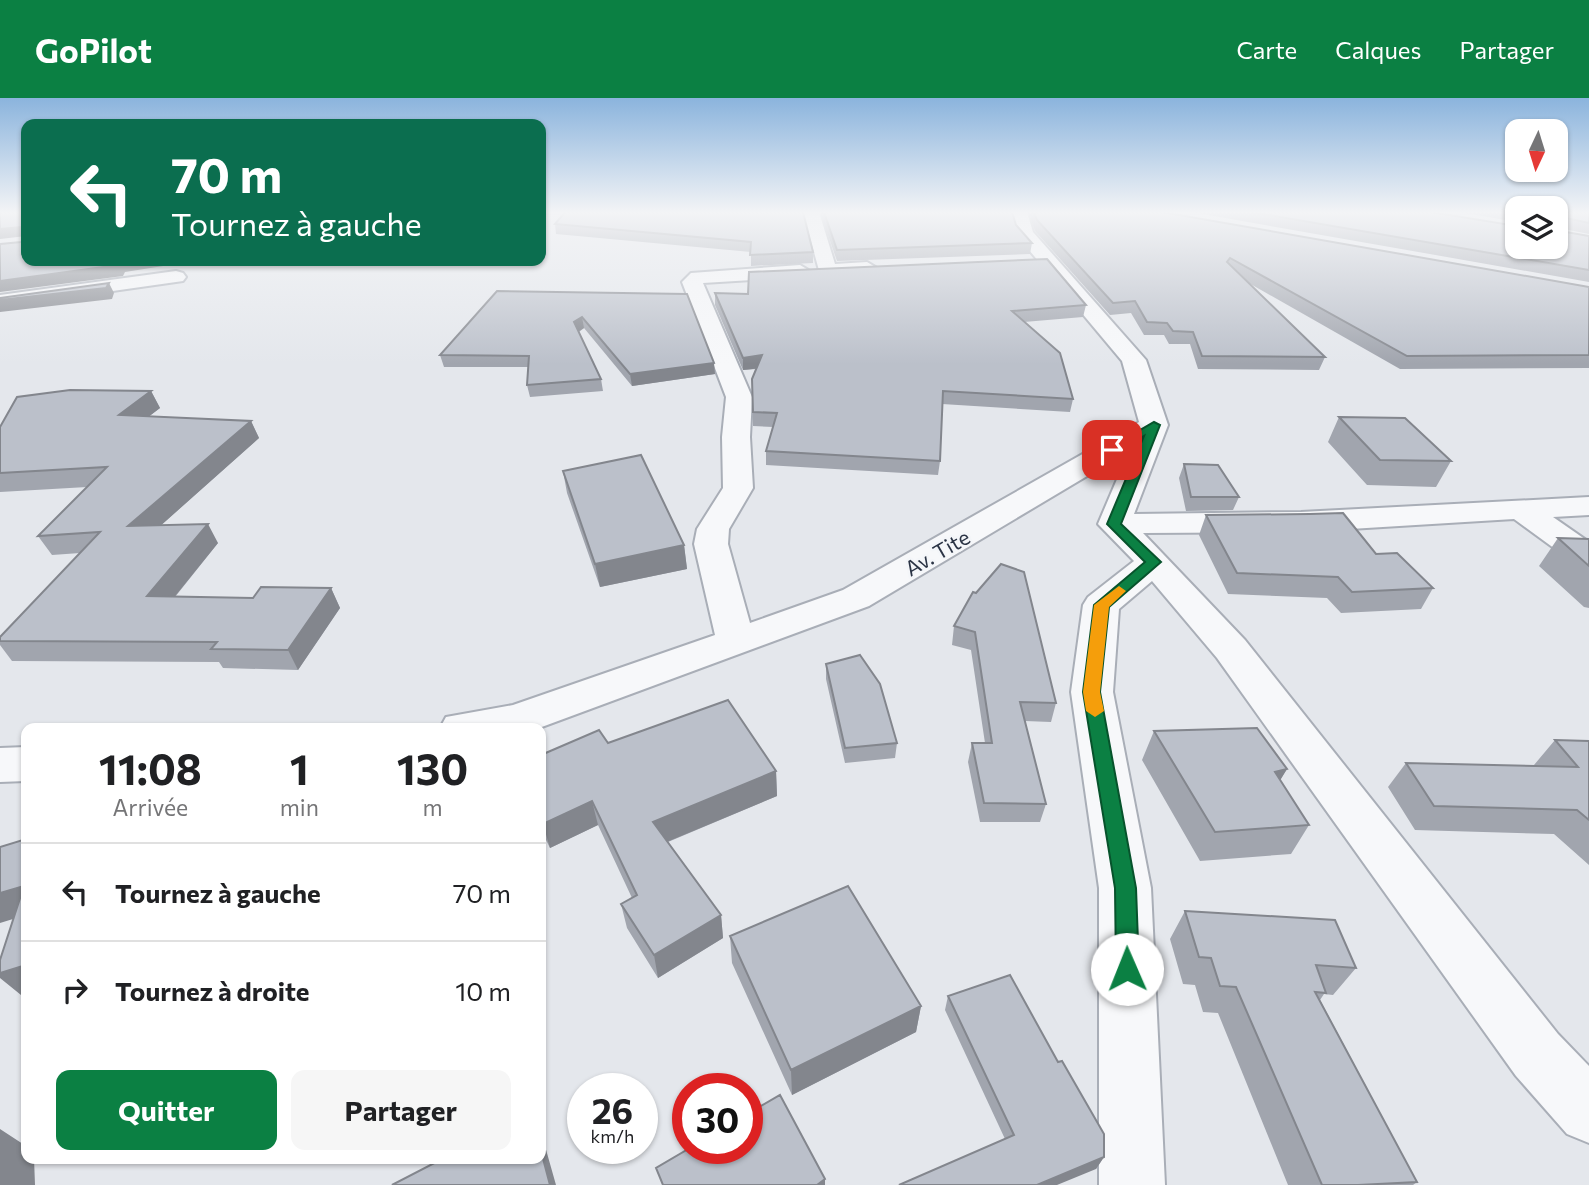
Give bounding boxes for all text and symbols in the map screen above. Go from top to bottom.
text: GoPilot [35,29,152,70]
text: Carte [1236,35,1297,64]
text: Calques [1335,35,1421,64]
text: Partager [1459,35,1554,64]
north arrow [1505,119,1568,182]
map controls [1505,119,1568,259]
text: 70 m [171,143,282,203]
icon: left [56,147,147,238]
button: layers [1505,196,1568,259]
text: Tournez à gauche [171,203,422,243]
pin [1082,420,1142,480]
icon: arrive [1093,431,1131,469]
street label: Av. Tite [900,523,974,581]
text: 11:08 [99,742,202,794]
text: 1 [290,742,309,794]
text: 130 [397,742,468,794]
text: Arrivée [112,793,188,821]
text: min [280,793,319,821]
text: m [422,793,442,821]
icon: left [56,873,94,911]
text: Tournez à gauche [115,877,321,908]
text: 70 m [453,877,511,908]
position arrow [1090,932,1164,1006]
icon: right [56,971,94,1009]
text: Tournez à droite [115,975,310,1006]
text: 10 m [455,975,511,1006]
button: Quitter [56,1070,277,1150]
button: Partager [291,1070,511,1150]
speed limit sign: 30 [672,1073,763,1164]
text: 26 [592,1088,633,1131]
text: km/h [591,1125,634,1147]

